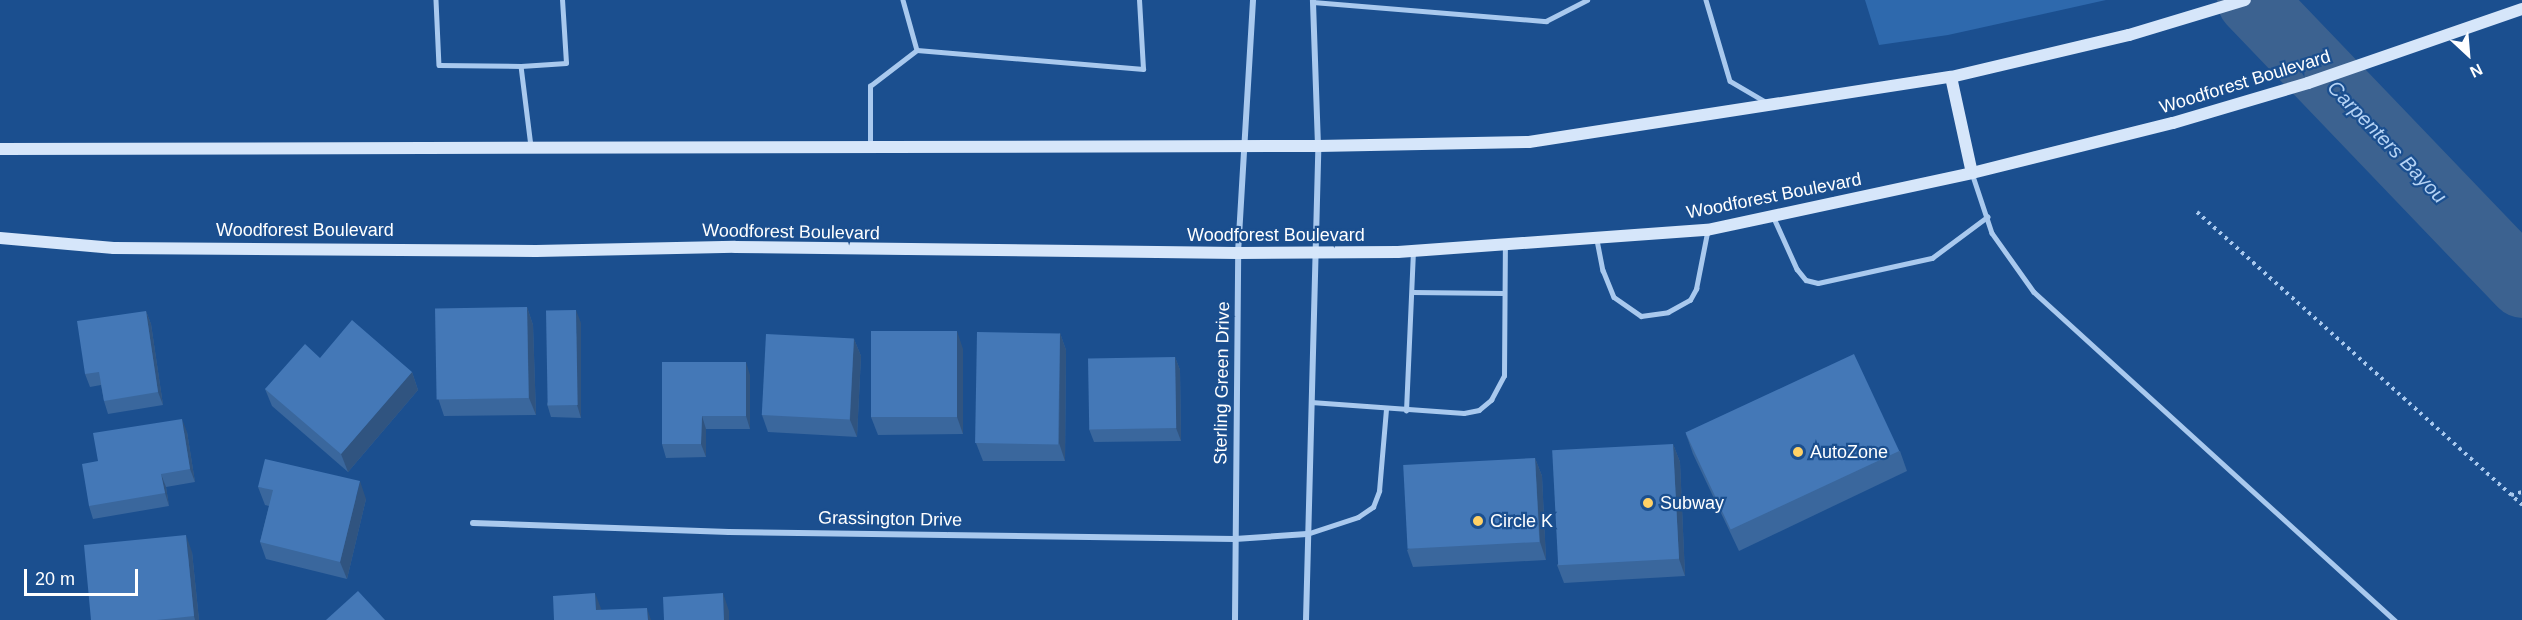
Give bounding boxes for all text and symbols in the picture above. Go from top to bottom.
north arrow [2438,24,2498,84]
street label: Woodforest Boulevard [2157,46,2333,118]
text: N [2467,60,2485,81]
water label: Carpenters Bayou [2322,76,2452,208]
street label: Woodforest Boulevard [1685,168,1863,224]
street label: Woodforest Boulevard [216,219,394,241]
street label: Woodforest Boulevard [702,220,880,244]
street label: Woodforest Boulevard [1187,224,1365,246]
street label: Sterling Green Drive [1210,301,1234,465]
place label: AutoZone [1810,441,1888,463]
marker: AutoZone [1791,445,1805,459]
place label: Subway [1660,492,1724,514]
marker: Subway [1641,496,1655,510]
street label: Grassington Drive [818,507,962,531]
place label: Circle K [1490,510,1553,532]
marker: Circle K [1471,514,1485,528]
scale bar [27,557,141,595]
text: 20 m [35,569,75,589]

